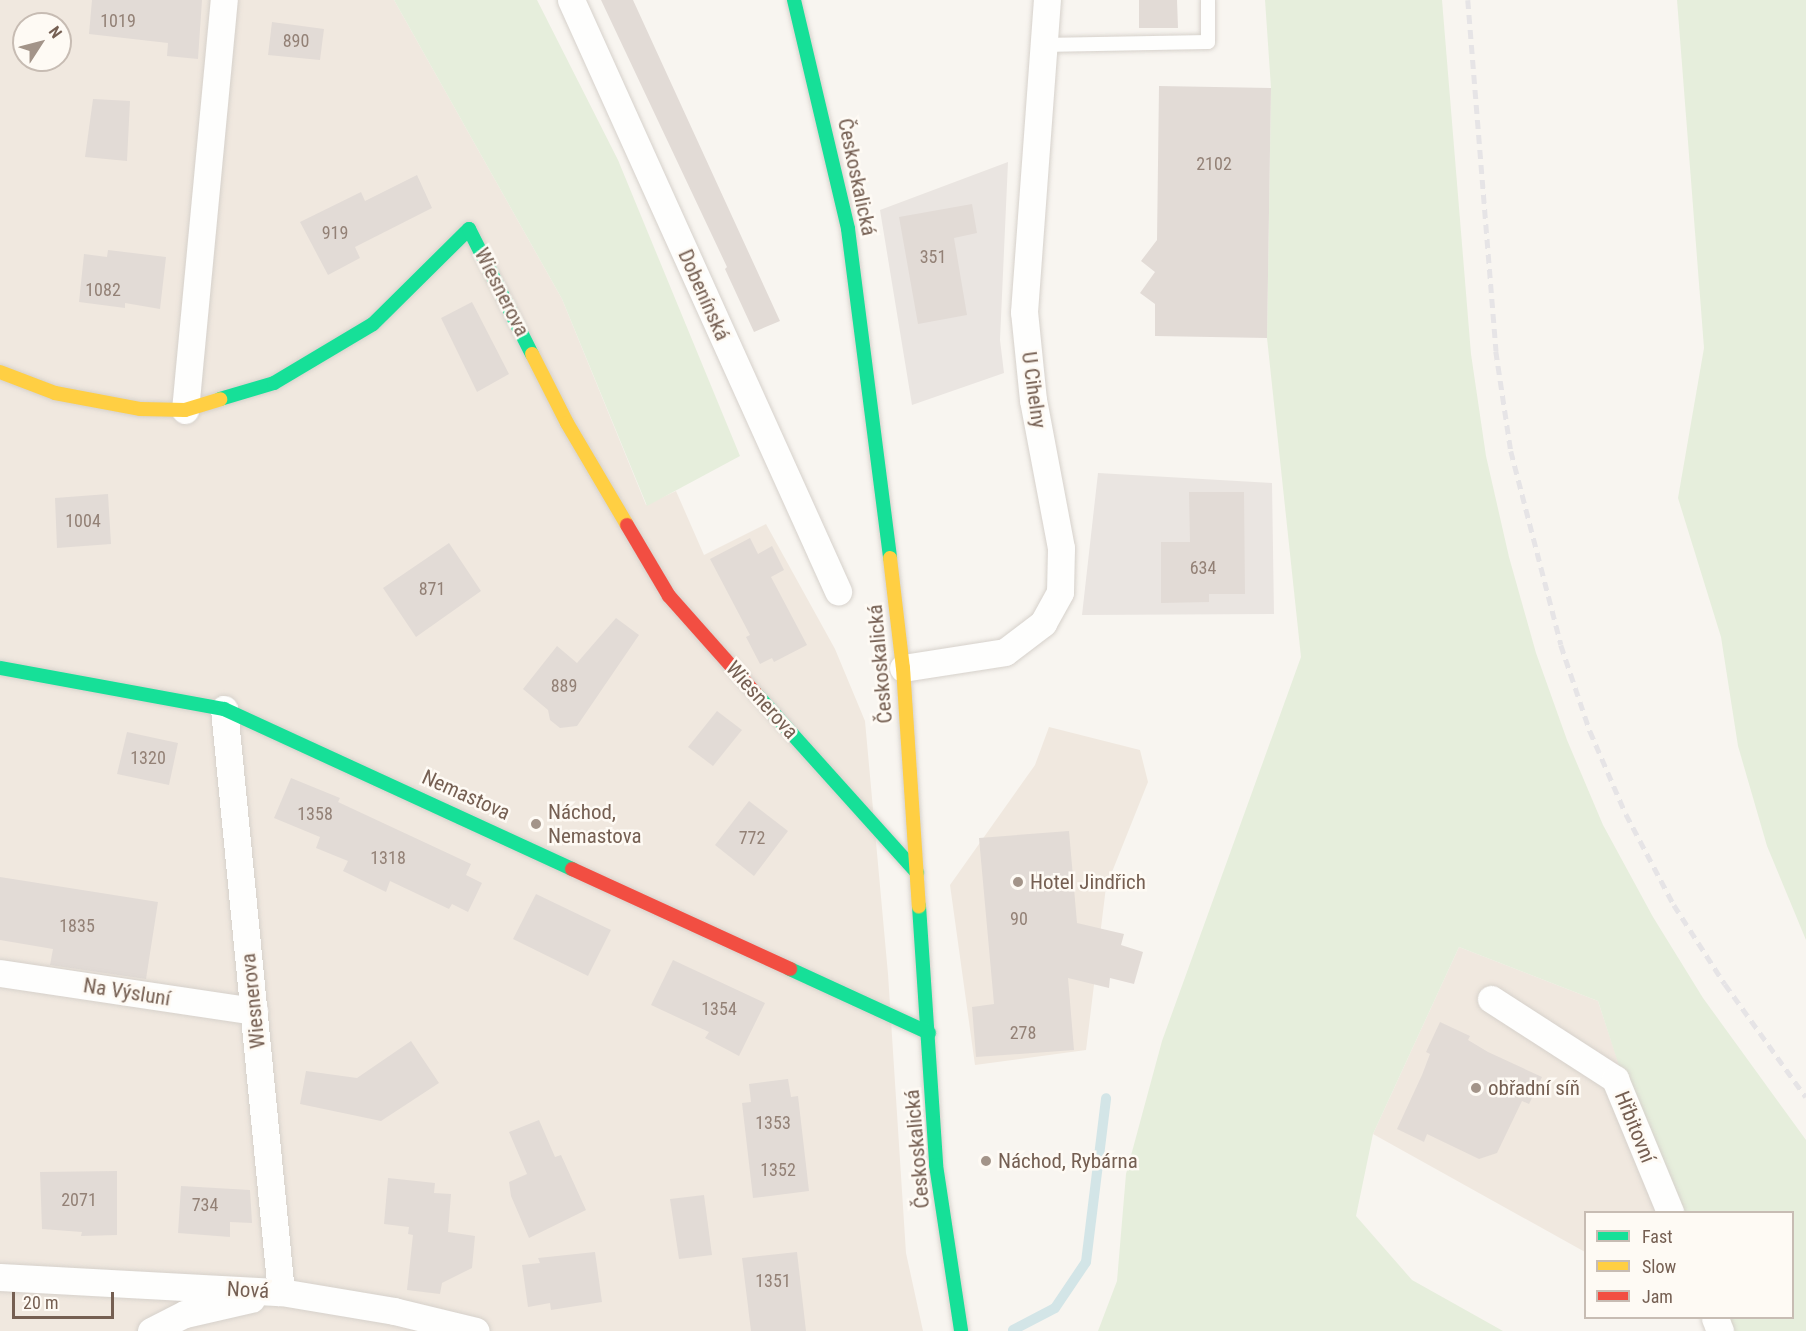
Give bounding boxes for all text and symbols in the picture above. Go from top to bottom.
house number: 1019 [100,10,136,32]
north arrow [12,12,72,72]
text: N [45,23,66,42]
house number: 890 [283,30,309,52]
street label: Českoskalická [832,116,882,238]
house number: 2102 [1196,153,1232,175]
house number: 919 [322,222,348,244]
street label: Wiesnerova [469,244,535,340]
street label: Dobenínská [673,246,735,344]
house number: 351 [920,246,946,268]
house number: 1082 [85,279,121,301]
street label: U Cihelny [1016,350,1052,430]
house number: 1004 [65,510,101,532]
house number: 634 [1190,557,1216,579]
house number: 871 [419,578,445,600]
street label: Českoskalická [862,603,898,725]
street label: Wiesnerova [721,656,803,744]
house number: 889 [551,675,577,697]
house number: 1320 [130,747,166,769]
street label: Nemastova [418,764,514,826]
place label: Náchod, Nemastova [548,799,642,849]
house number: 1358 [297,803,333,825]
marker: Náchod, Nemastova [529,817,543,831]
house number: 772 [739,827,765,849]
house number: 1318 [370,847,406,869]
place label: Hotel Jindřich [1030,869,1146,895]
marker: Hotel Jindřich [1011,875,1025,889]
house number: 90 [1010,908,1028,930]
house number: 1835 [59,915,95,937]
street label: Wiesnerova [235,952,271,1050]
street label: Na Výsluní [82,973,172,1011]
house number: 1354 [701,998,737,1020]
house number: 278 [1010,1022,1036,1044]
place label: obřadní síň [1488,1075,1580,1101]
marker: obřadní síň [1469,1081,1483,1095]
street label: Hřbitovní [1609,1087,1661,1167]
street label: Českoskalická [899,1088,935,1210]
house number: 1353 [755,1112,791,1134]
place label: Náchod, Rybárna [998,1148,1138,1174]
marker: Náchod, Rybárna [979,1154,993,1168]
house number: 1352 [760,1159,796,1181]
house number: 2071 [61,1189,97,1211]
house number: 734 [192,1194,218,1216]
legend [1584,1211,1794,1319]
text: Fast [1642,1226,1673,1247]
text: Slow [1642,1256,1676,1277]
house number: 1351 [755,1270,791,1292]
street label: Nová [226,1276,270,1304]
scale bar [15,1280,117,1318]
text: Jam [1642,1286,1673,1307]
text: 20 m [23,1292,58,1313]

